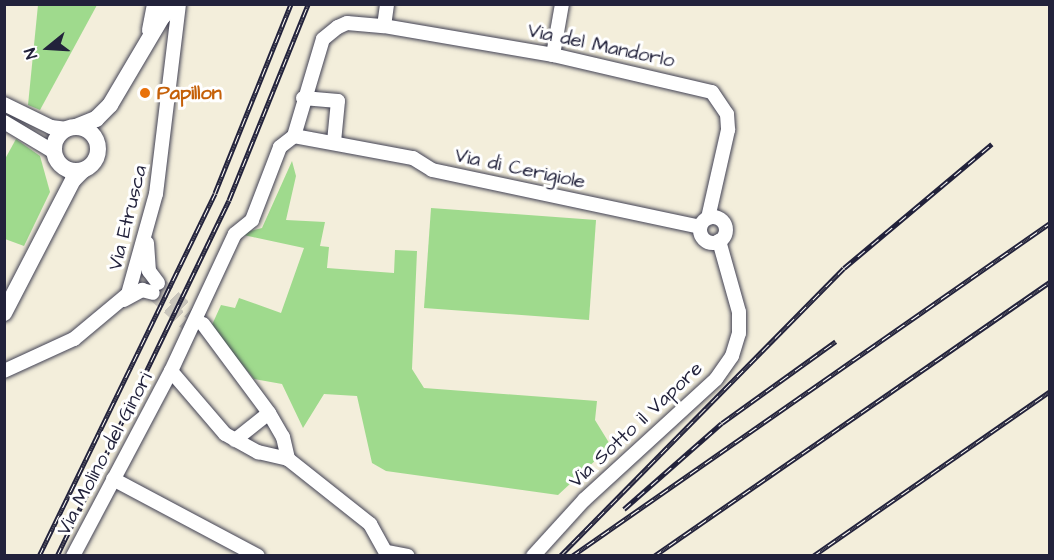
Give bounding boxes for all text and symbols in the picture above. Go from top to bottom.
north arrow [18,18,78,78]
street label: Via del Mandorlo [525,19,677,73]
text: N [19,45,43,62]
place label: Papillon [157,81,222,105]
marker: Papillon [138,86,152,100]
street label: Via di Cerigiole [453,143,587,195]
street label: Via Etrusca [103,163,153,273]
street label: Via Sotto il Vapore [564,357,708,493]
street label: Via Molino del Ginori [52,368,158,540]

